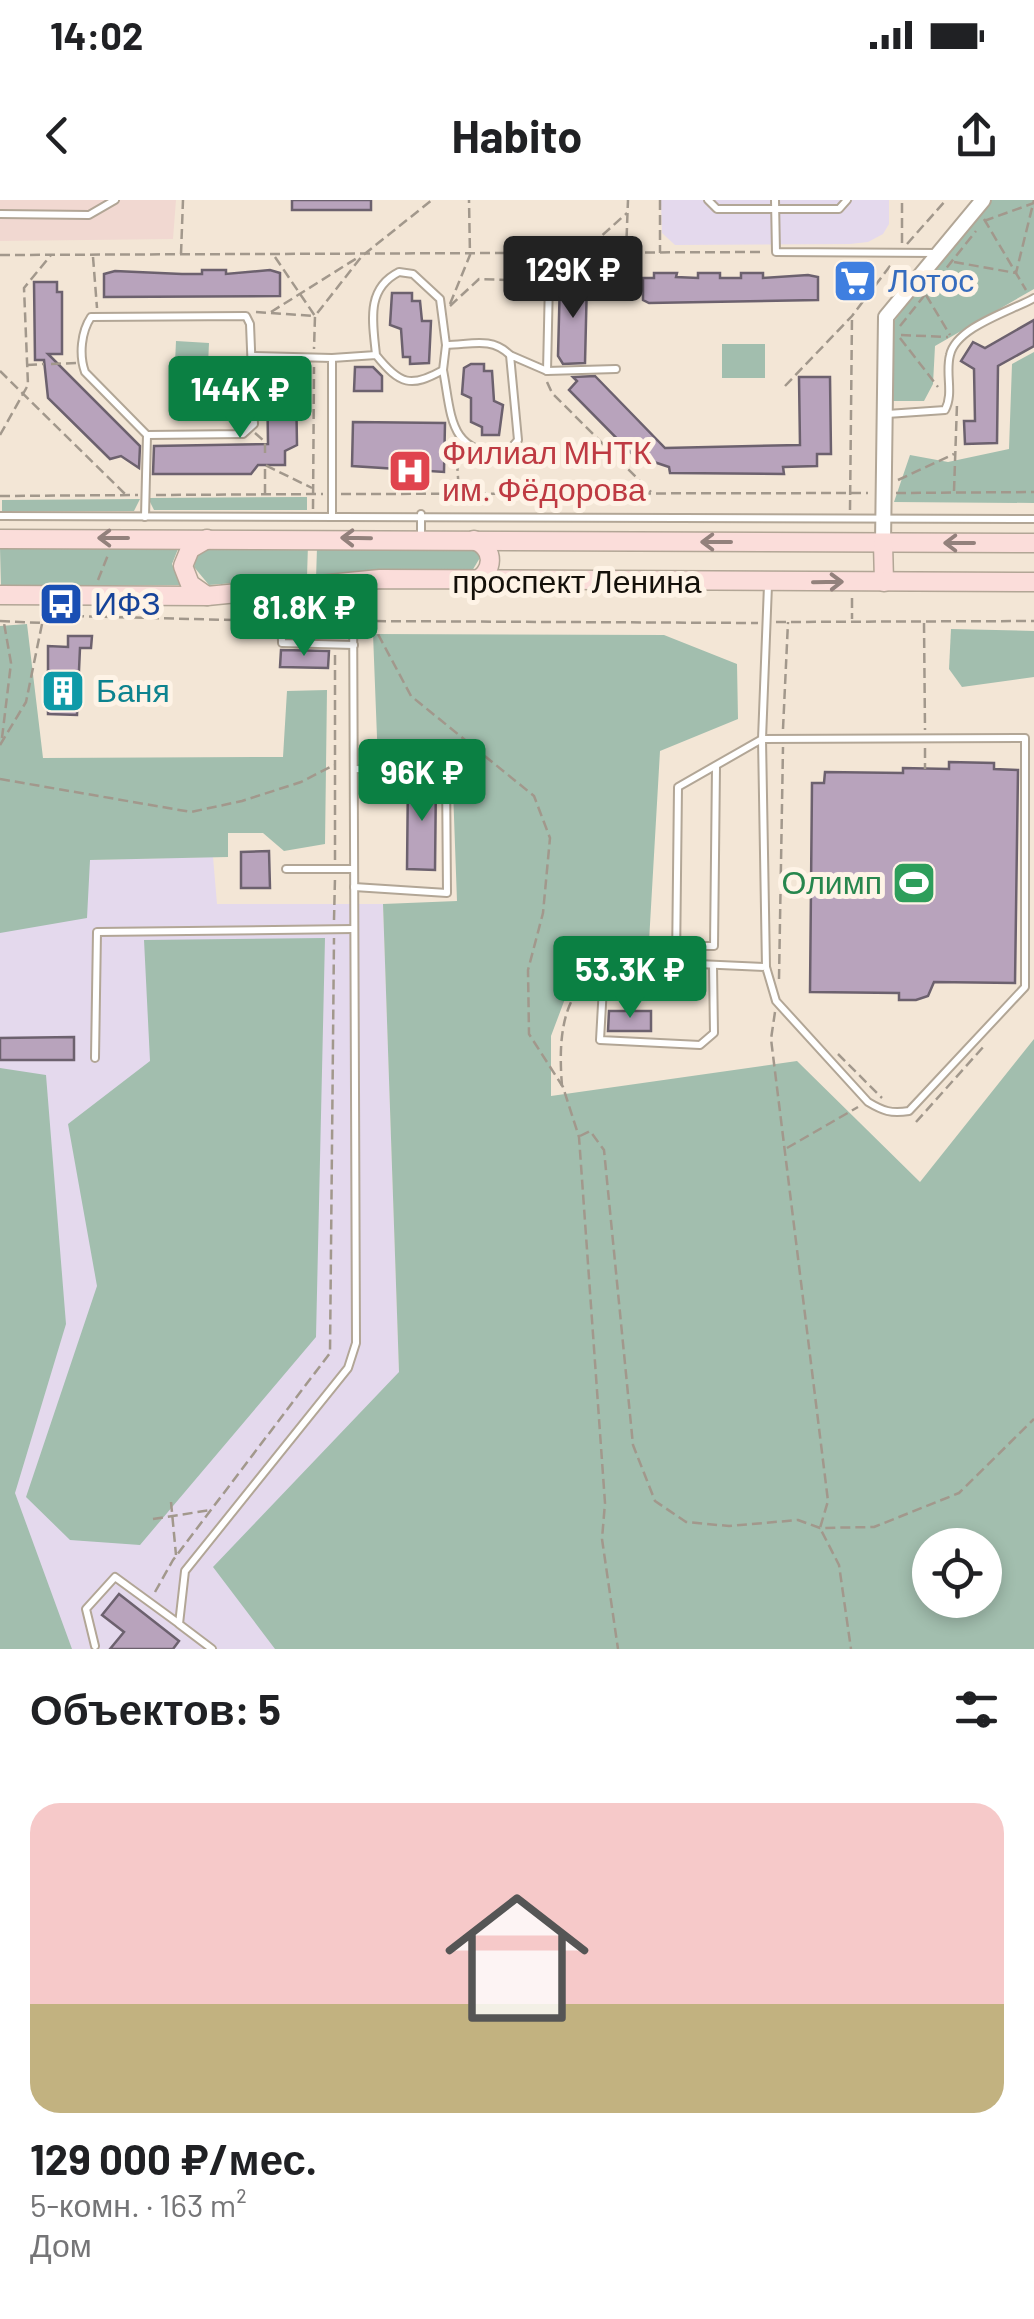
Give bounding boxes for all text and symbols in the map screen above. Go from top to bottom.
text: 14:02 [50,12,143,58]
icon: back [30,108,85,163]
text: Habito [452,108,582,162]
icon: share [949,108,1004,163]
pin: 129K ₽ [492,236,654,321]
text: 129K ₽ [525,249,621,287]
supermarket icon: Лотос [832,258,878,304]
place label: Лотос [888,260,974,298]
pin: 144K ₽ [159,356,321,441]
text: 144K ₽ [191,369,289,407]
place label: Филиал МНТК им. Фёдорова [442,432,652,508]
hospital icon: Филиал МНТК им. Фёдорова [387,448,433,494]
one-way arrow [97,528,130,548]
one-way arrow [340,528,372,547]
one-way arrow [700,532,732,552]
one-way arrow [943,534,976,552]
street label: проспект Ленина [452,561,702,600]
one-way arrow [812,573,844,592]
pin: 81.8K ₽ [212,574,396,659]
bus stop icon: ИФЗ [38,581,84,627]
place label: ИФЗ [94,583,161,621]
text: 81.8K ₽ [252,587,356,625]
building icon: Баня [40,668,86,714]
place label: Баня [96,670,170,708]
pin: 96K ₽ [352,739,492,824]
text: 96K ₽ [380,752,464,790]
sports icon: Олимп [891,860,937,906]
place label: Олимп [782,862,882,900]
pin: 53.3K ₽ [538,936,722,1021]
text: 53.3K ₽ [575,949,685,987]
map controls [912,1528,1002,1618]
button: locate [912,1528,1002,1618]
icon: filters [949,1682,1004,1737]
text: Объектов: 5 [30,1683,281,1733]
icon: home [427,1868,607,2048]
text: 129 000 ₽/мес. [30,2133,317,2183]
text: 5-комн. · 163 m² [30,2185,247,2223]
text: Дом [30,2225,92,2263]

